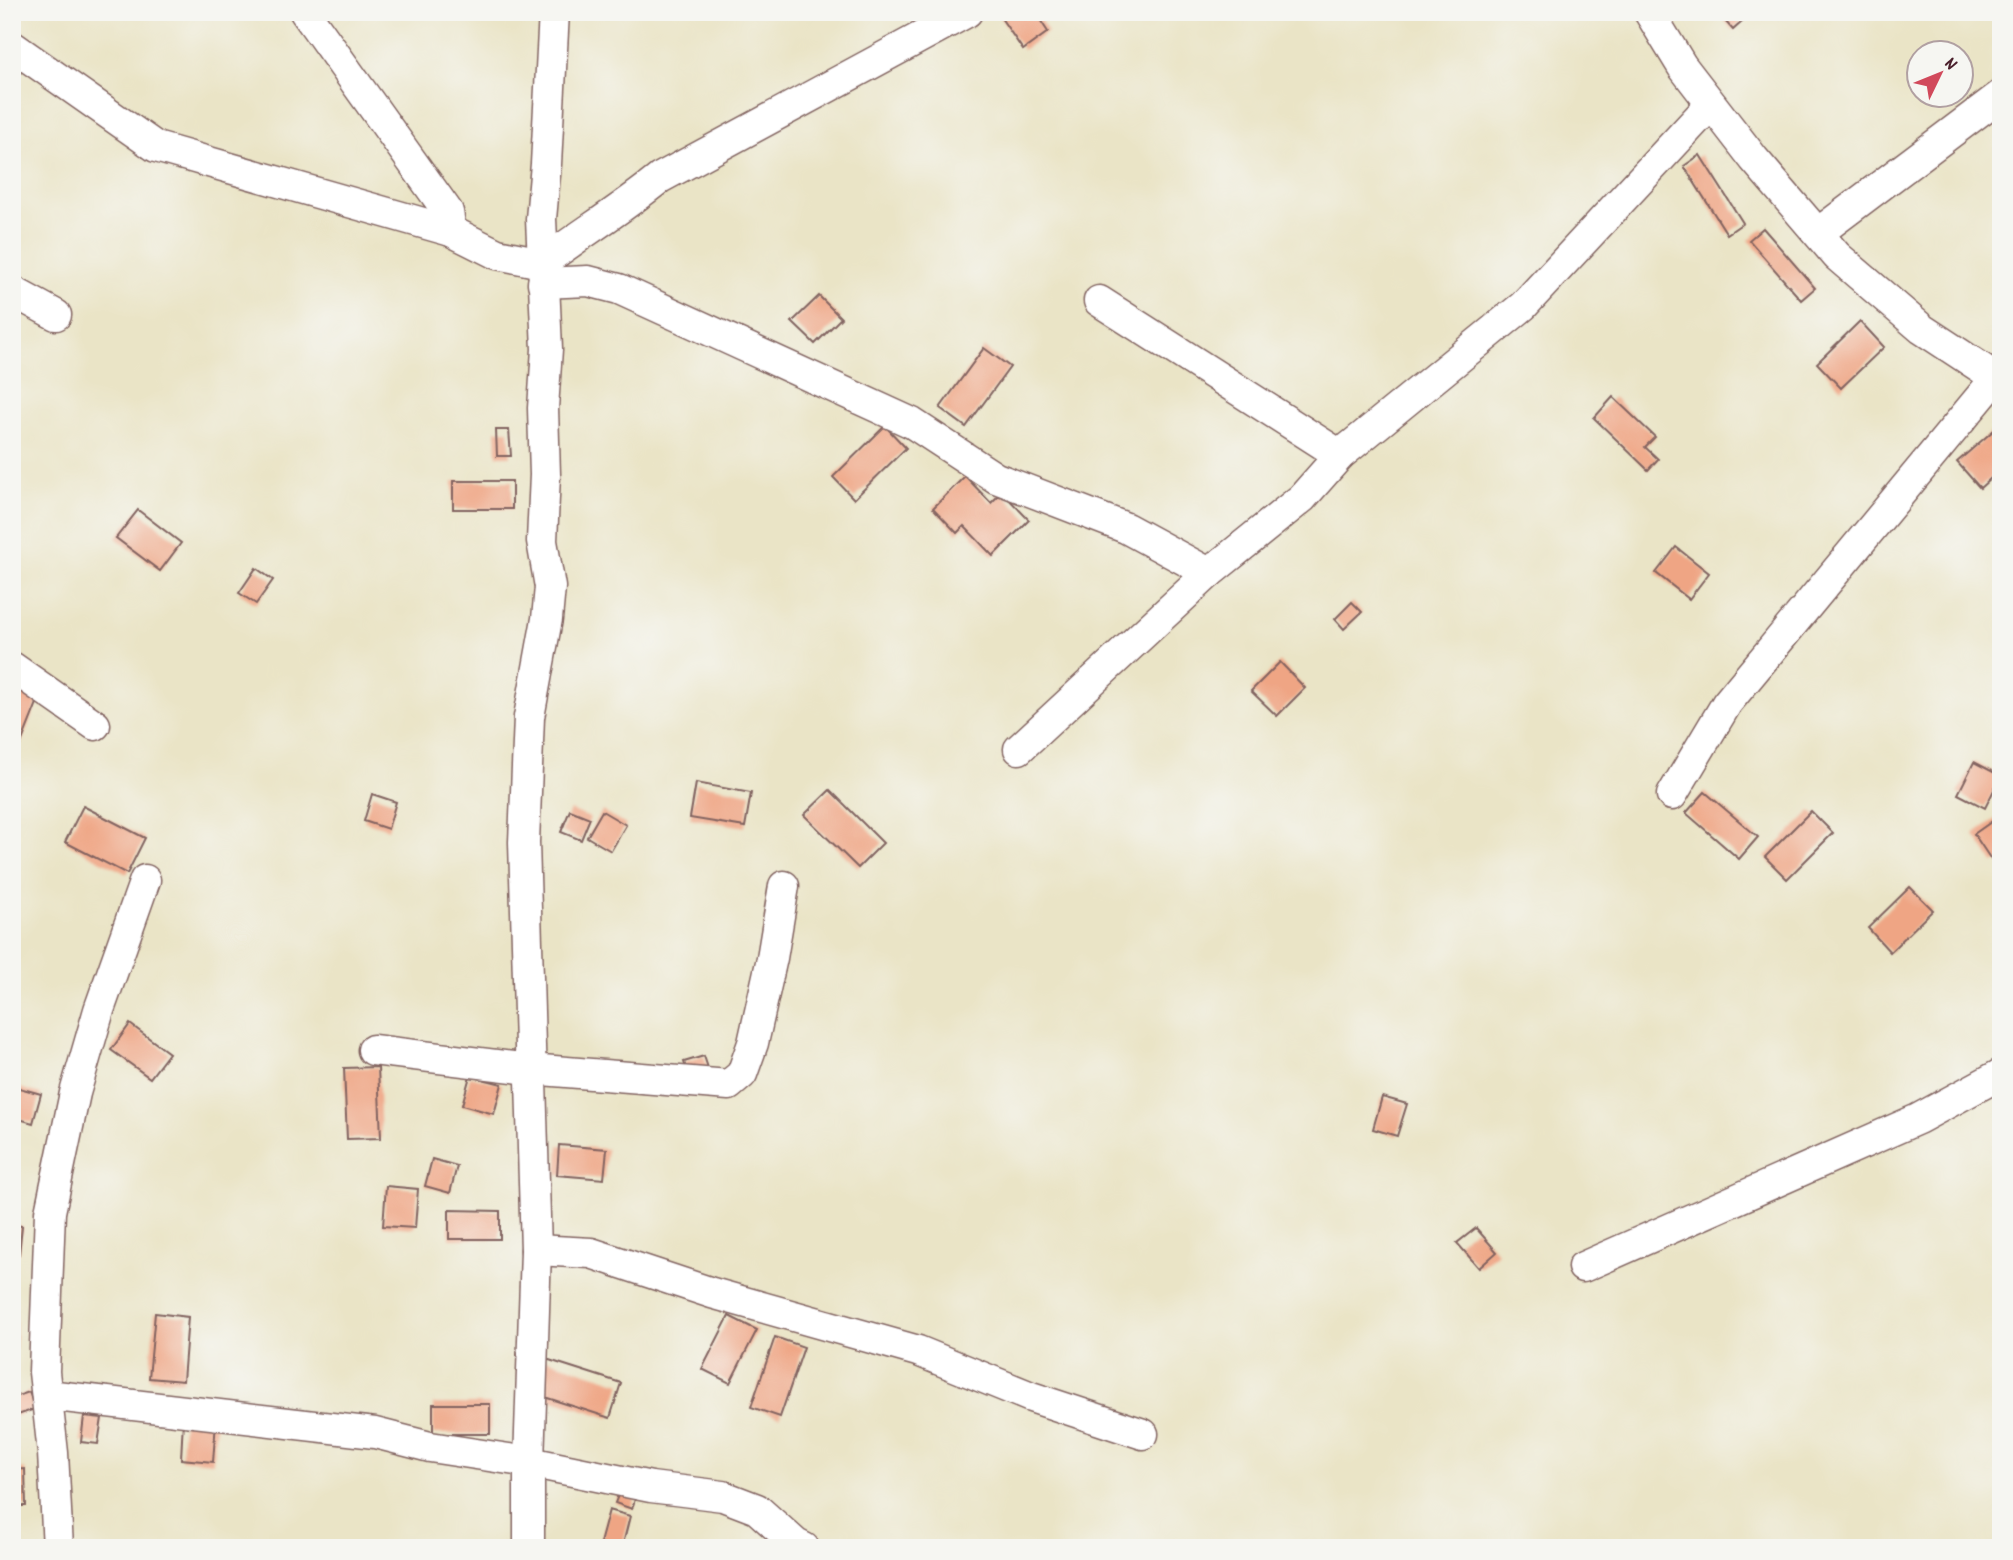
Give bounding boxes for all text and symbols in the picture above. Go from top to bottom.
north arrow [1904,38,1974,108]
text: N [1937,52,1963,77]

